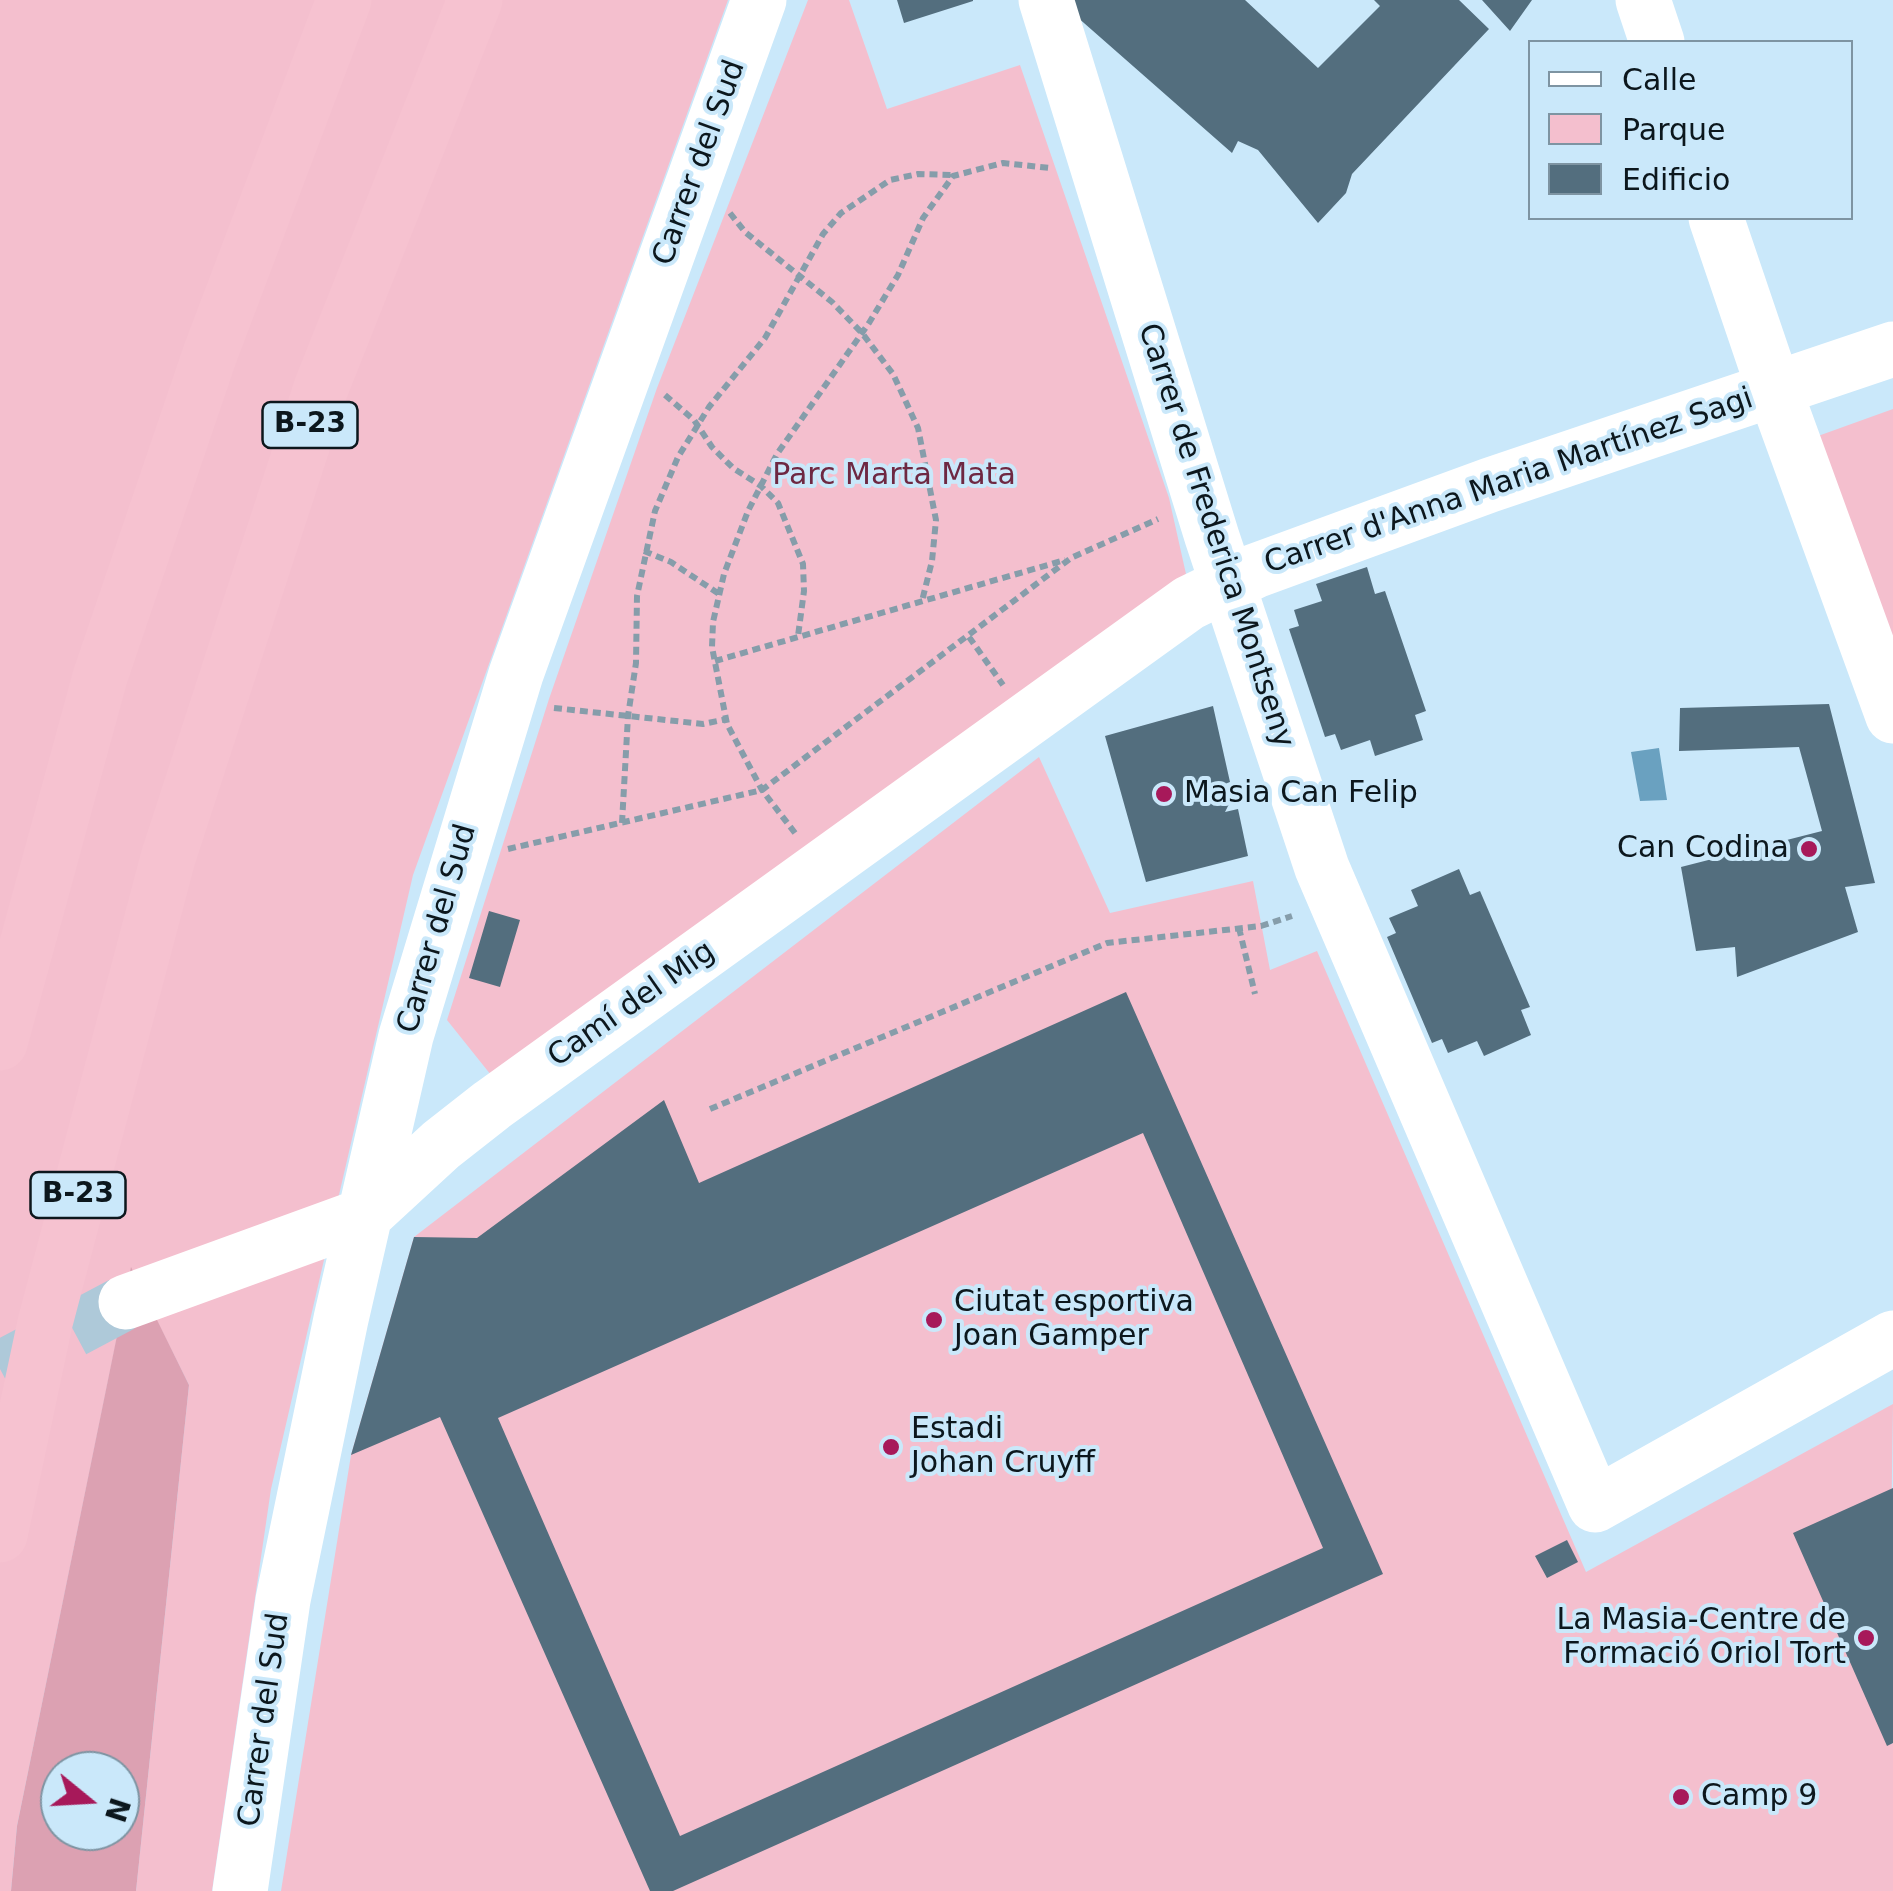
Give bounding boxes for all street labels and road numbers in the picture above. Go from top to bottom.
street label: Carrer del Sud [646,56,754,270]
street label: Carrer de Frederica Montseny [1129,319,1301,753]
street label: Carrer d'Anna Maria Martínez Sagi [1260,381,1758,583]
road number: B-23 [262,402,358,448]
street label: Carrer del Sud [391,820,485,1038]
street label: Camí del Mig [542,934,722,1076]
road number: B-23 [30,1172,126,1218]
street label: Carrer del Sud [232,1611,298,1829]

